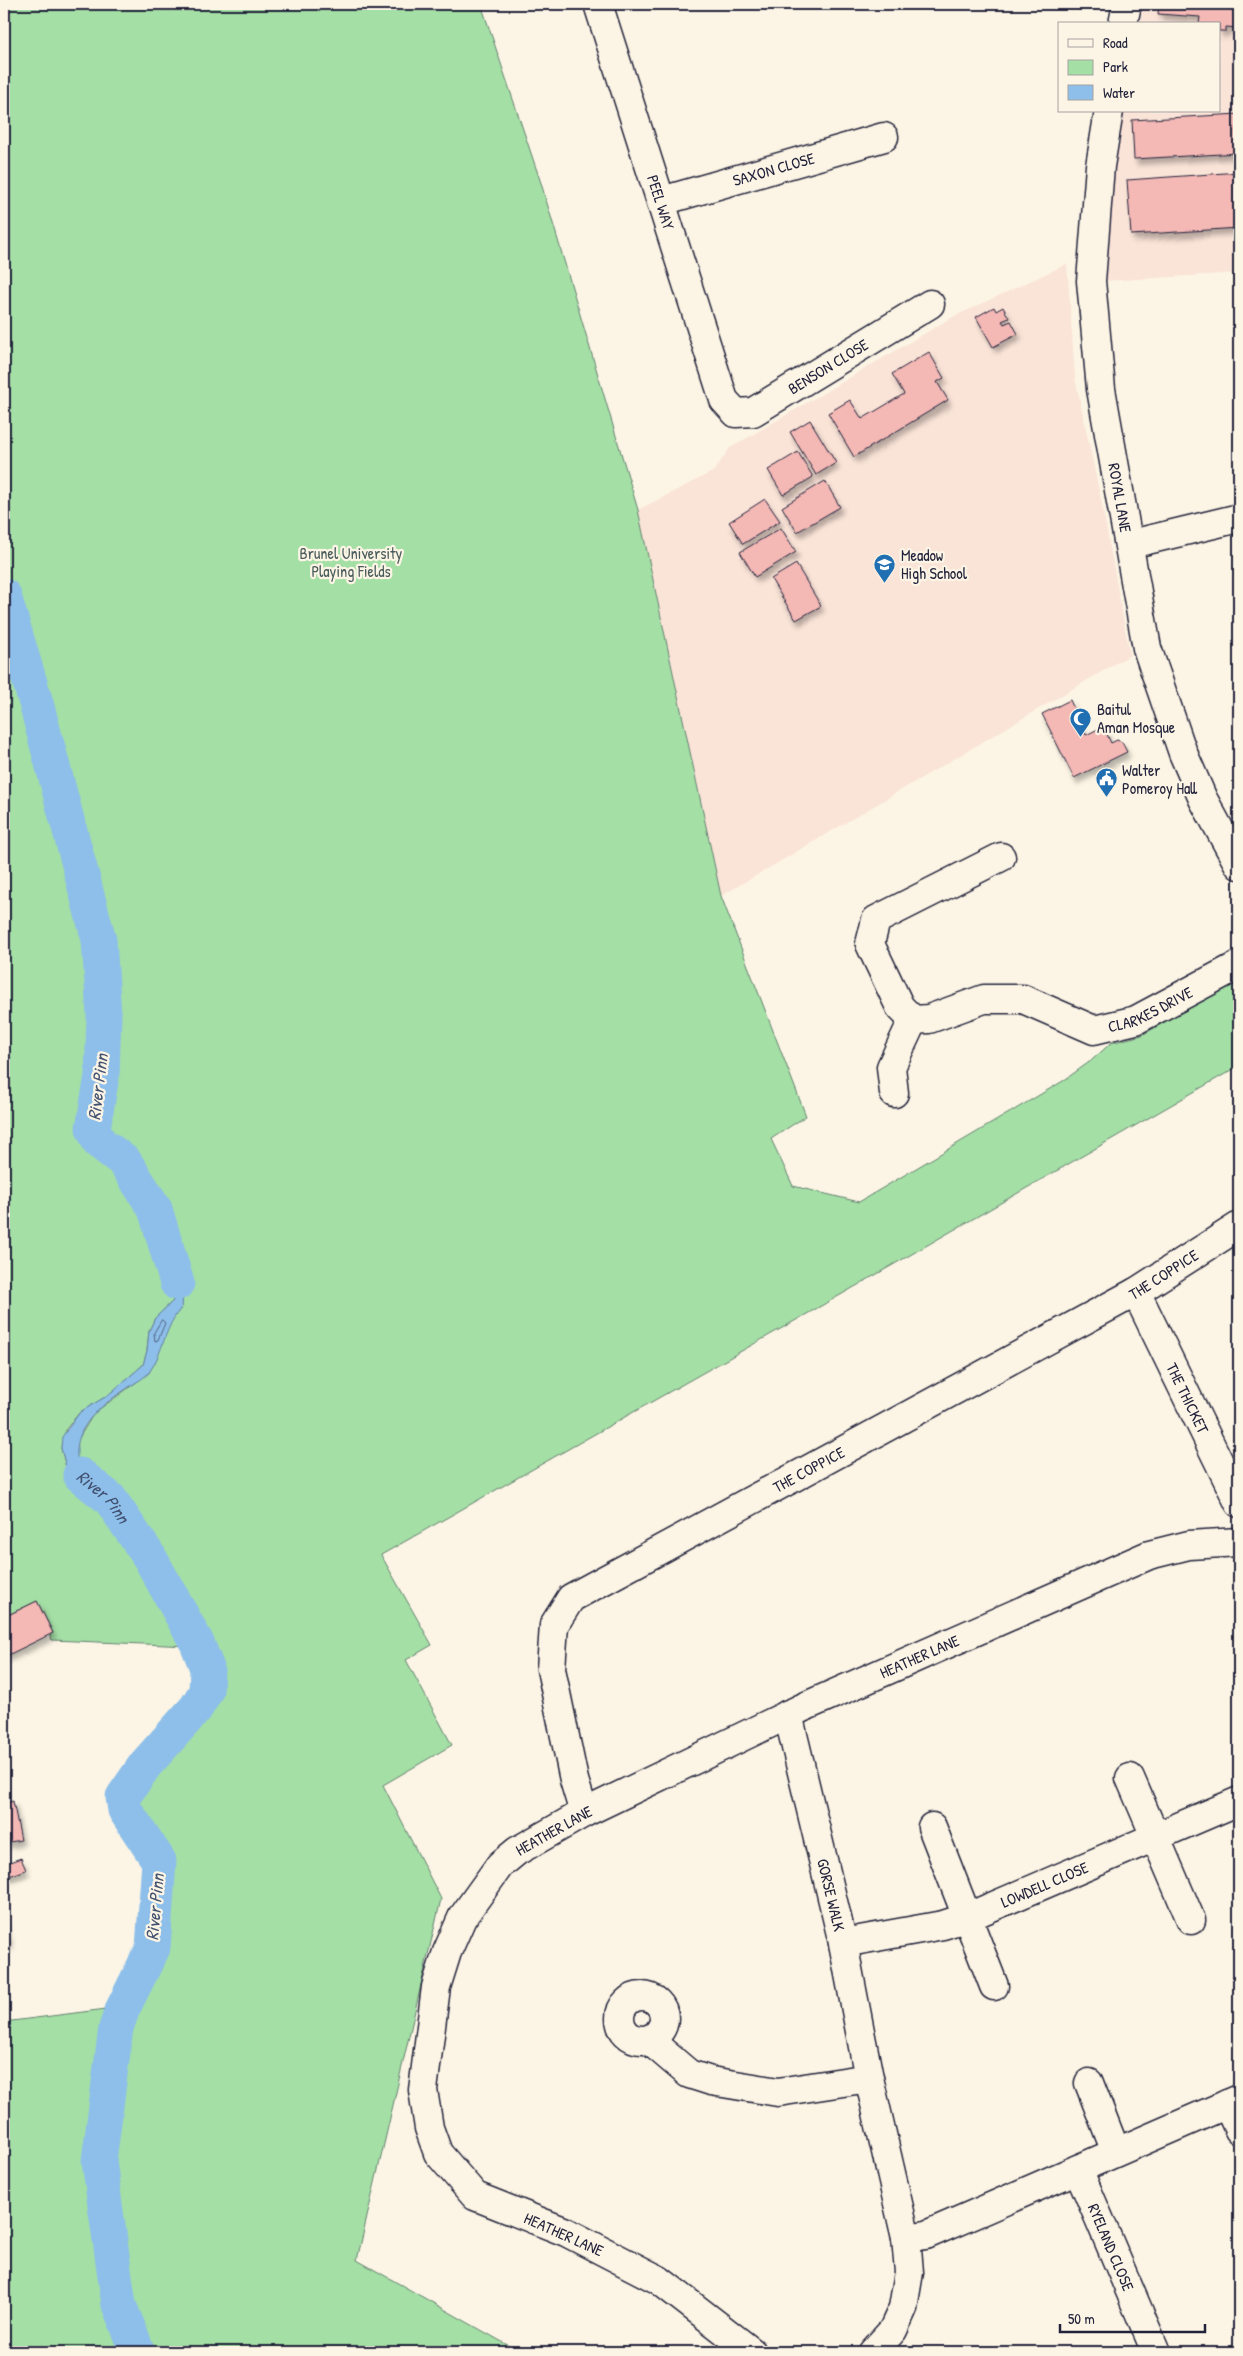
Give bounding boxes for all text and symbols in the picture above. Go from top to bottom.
legend [1058,22,1220,112]
text: Road [1103,32,1128,53]
text: Park [1103,56,1128,77]
text: Water [1103,82,1135,103]
street label: SAXON CLOSE [730,147,817,191]
street label: PEEL WAY [642,172,680,232]
street label: BENSON CLOSE [784,333,872,399]
street label: ROYAL LANE [1103,461,1137,534]
park label: Brunel University Playing Fields [300,542,403,582]
place label: Meadow High School [901,544,968,584]
school or university icon: Meadow High School [873,552,897,583]
place label: Baitul Aman Mosque [1097,698,1176,738]
mosque icon: Baitul Aman Mosque [1069,706,1093,737]
place label: Walter Pomeroy Hall [1122,759,1197,799]
public building icon: Walter Pomeroy Hall [1094,767,1118,798]
street label: CLARKES DRIVE [1106,981,1196,1037]
water label: River Pinn [81,1051,114,1122]
street label: THE COPPICE [1125,1244,1202,1305]
street label: THE THICKET [1161,1359,1215,1438]
street label: THE COPPICE [769,1441,848,1498]
water label: River Pinn [71,1464,137,1530]
street label: HEATHER LANE [876,1629,962,1683]
street label: HEATHER LANE [511,1800,596,1861]
street label: GORSE WALK [812,1856,851,1934]
street label: LOWDELL CLOSE [997,1856,1092,1913]
water label: River Pinn [139,1871,170,1941]
street label: RYELAND CLOSE [1083,2200,1140,2294]
street label: HEATHER LANE [521,2207,607,2261]
scale bar [1060,2301,1206,2333]
text: 50 m [1068,2308,1095,2329]

